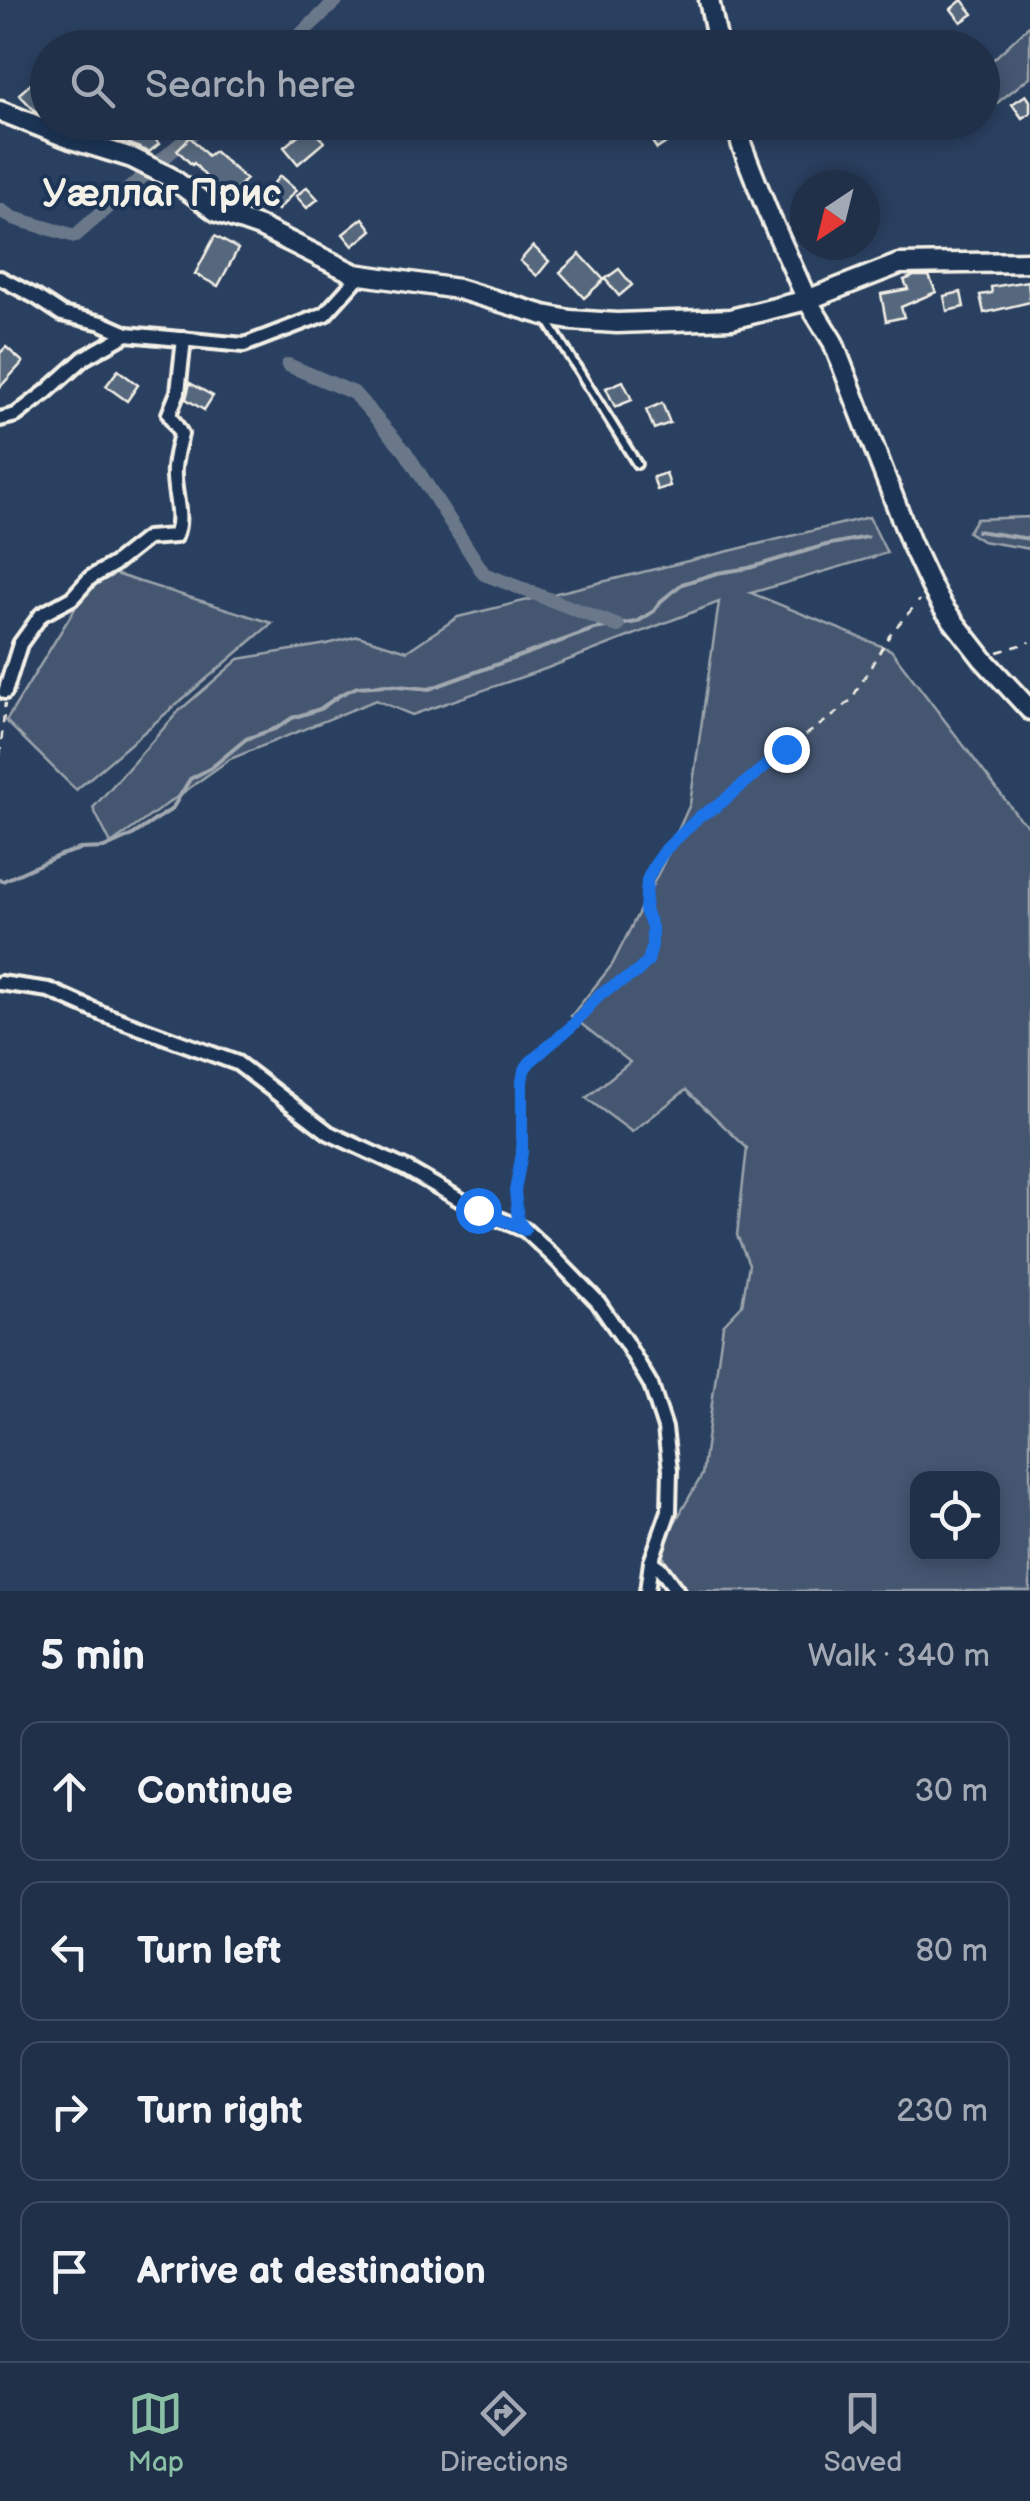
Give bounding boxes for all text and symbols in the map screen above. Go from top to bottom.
search box [30,30,1000,140]
icon: search [65,58,120,113]
text: Search here [145,63,356,108]
north arrow [790,170,880,260]
district label: Уӕллаг Прис [43,172,281,217]
route end [764,727,810,773]
route start [456,1188,502,1234]
map controls [910,1471,1000,1561]
button: locate [910,1471,1000,1561]
text: 5 min [40,1631,145,1682]
text: Walk · 340 m [808,1637,990,1676]
icon: ahead [42,1764,97,1819]
text: Continue [137,1769,293,1814]
text: 30 m [914,1772,988,1811]
icon: left [42,1924,97,1979]
text: Turn left [137,1929,281,1974]
text: 80 m [915,1932,988,1971]
icon: right [42,2084,97,2139]
text: Turn right [137,2089,302,2134]
text: 230 m [896,2092,988,2131]
icon: arrive [42,2244,97,2299]
text: Arrive at destination [137,2249,486,2294]
tab: Map [128,2386,184,2479]
tab: Directions [439,2386,568,2479]
tab: Saved [824,2386,902,2479]

